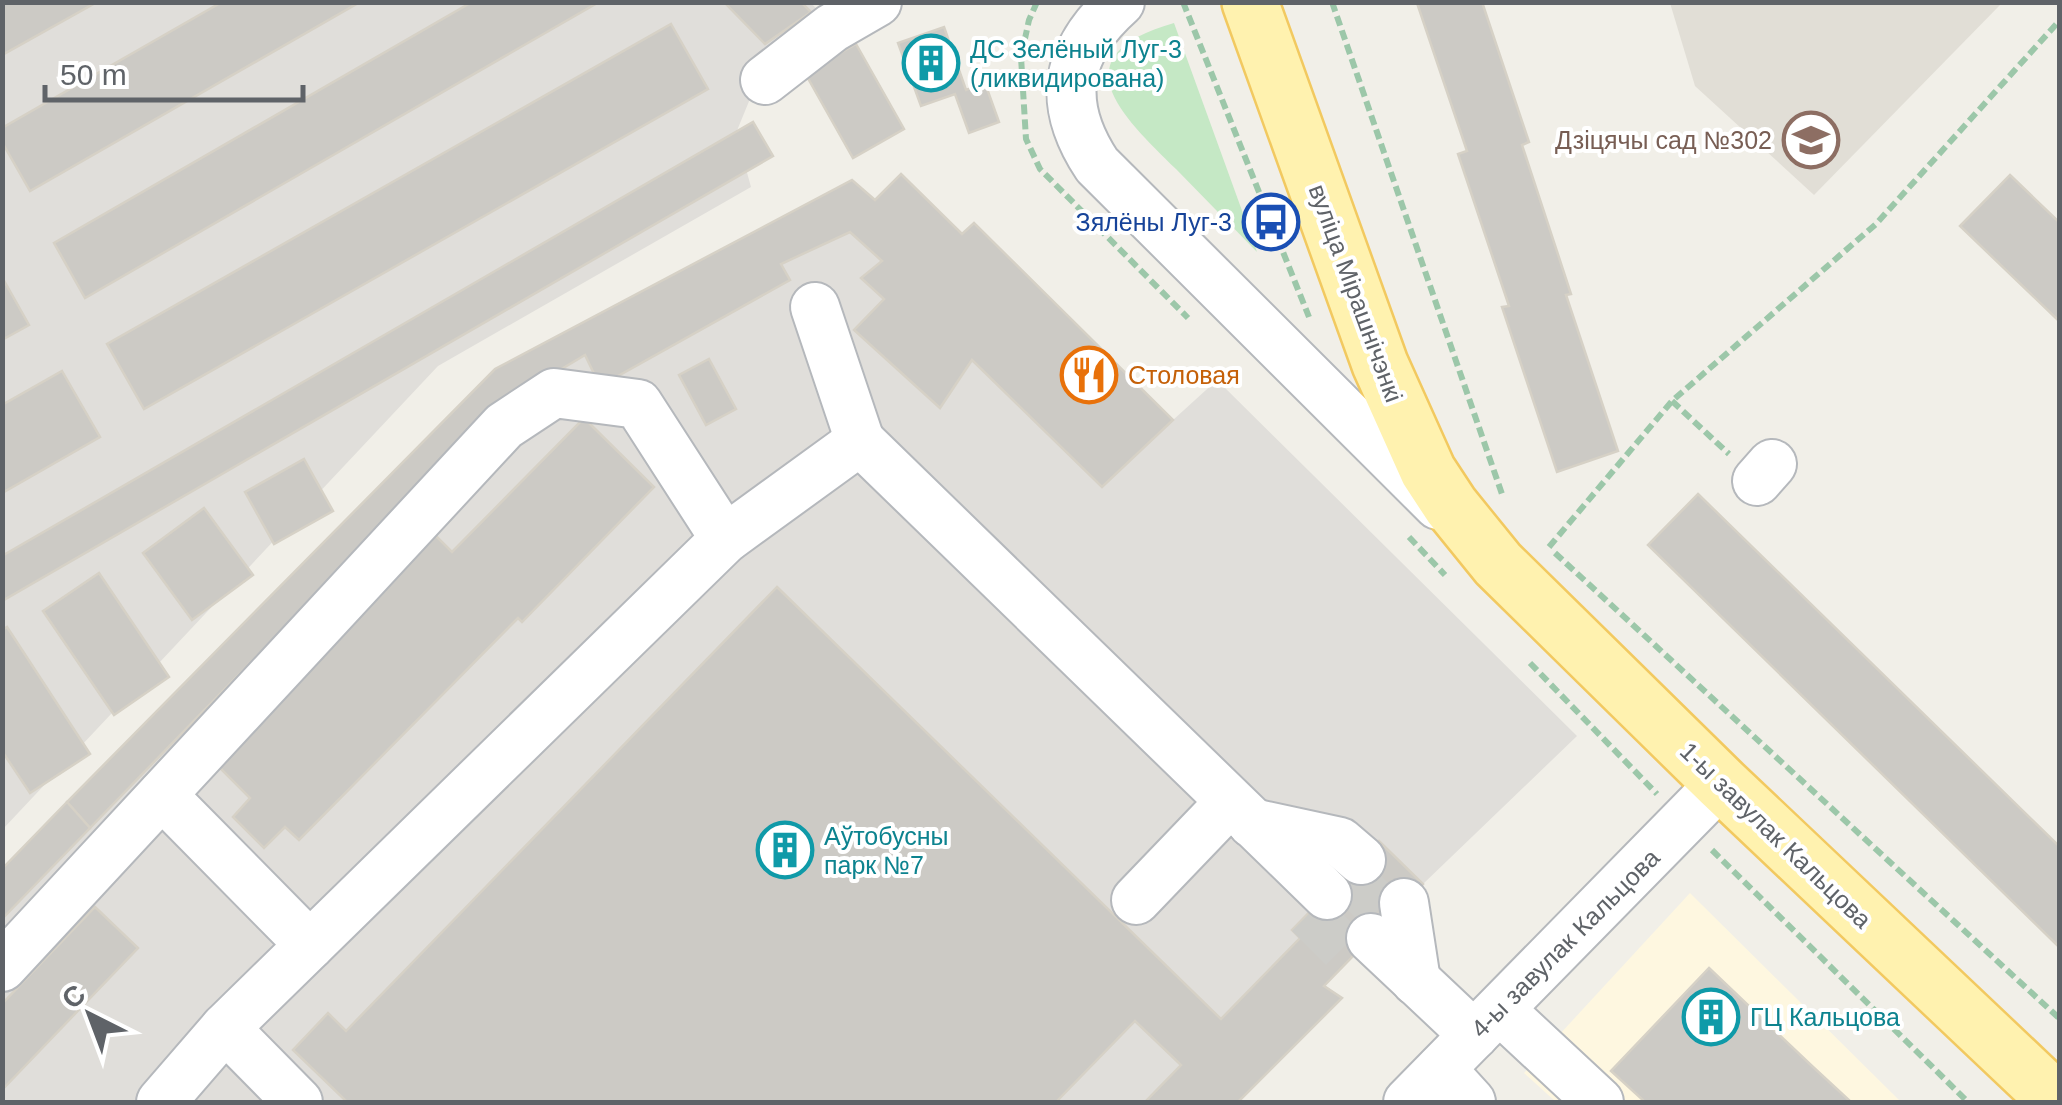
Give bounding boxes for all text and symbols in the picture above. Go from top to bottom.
building icon: ДС Зелёный Луг-3 (ликвидирована) [901,33,961,93]
place label: ДС Зелёный Луг-3 (ликвидирована) [970,35,1182,92]
scale bar [45,40,302,102]
text: 50 m [60,58,127,91]
school or university icon: Дзіцячы сад №302 [1781,110,1841,170]
place label: Дзіцячы сад №302 [1555,126,1772,154]
street label: вуліца Мірашнічэнкі [1304,180,1408,406]
bus stop icon: Зялёны Луг-3 [1241,192,1301,252]
place label: Зялёны Луг-3 [1076,208,1232,236]
restaurant icon: Столовая [1059,345,1119,405]
place label: Столовая [1128,361,1240,389]
street label: 1-ы завулак Кальцова [1675,737,1877,934]
building icon: Аўтобусны парк №7 [755,820,815,880]
place label: Аўтобусны парк №7 [824,822,949,879]
street label: 4-ы завулак Кальцова [1465,843,1665,1043]
north arrow [40,965,140,1065]
text: С [56,979,91,1015]
building icon: ГЦ Кальцова [1681,987,1741,1047]
place label: ГЦ Кальцова [1750,1003,1900,1031]

